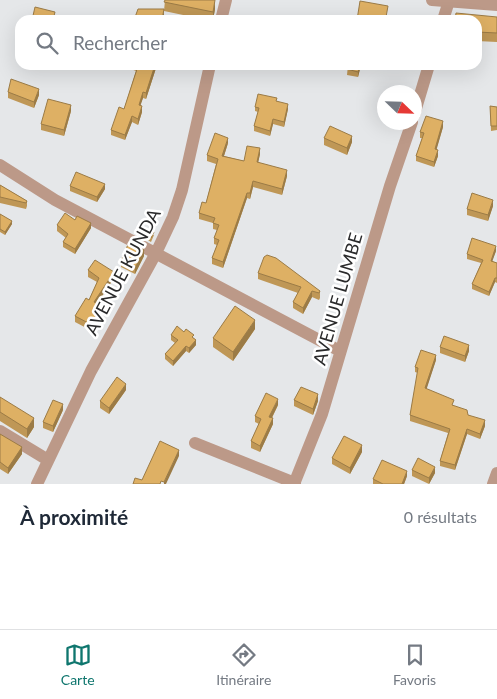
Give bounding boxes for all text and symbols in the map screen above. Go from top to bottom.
search box [15,15,482,70]
icon: search [33,29,61,57]
text: Rechercher [73,31,167,54]
north arrow [377,85,422,130]
street label: AVENUE KUNDA [79,204,165,339]
street label: AVENUE LUMBE [308,230,366,367]
text: À proximité [20,504,128,529]
text: 0 résultats [404,507,477,526]
tab: Carte [61,641,95,688]
tab: Itinéraire [216,641,271,688]
tab: Favoris [393,641,436,688]

